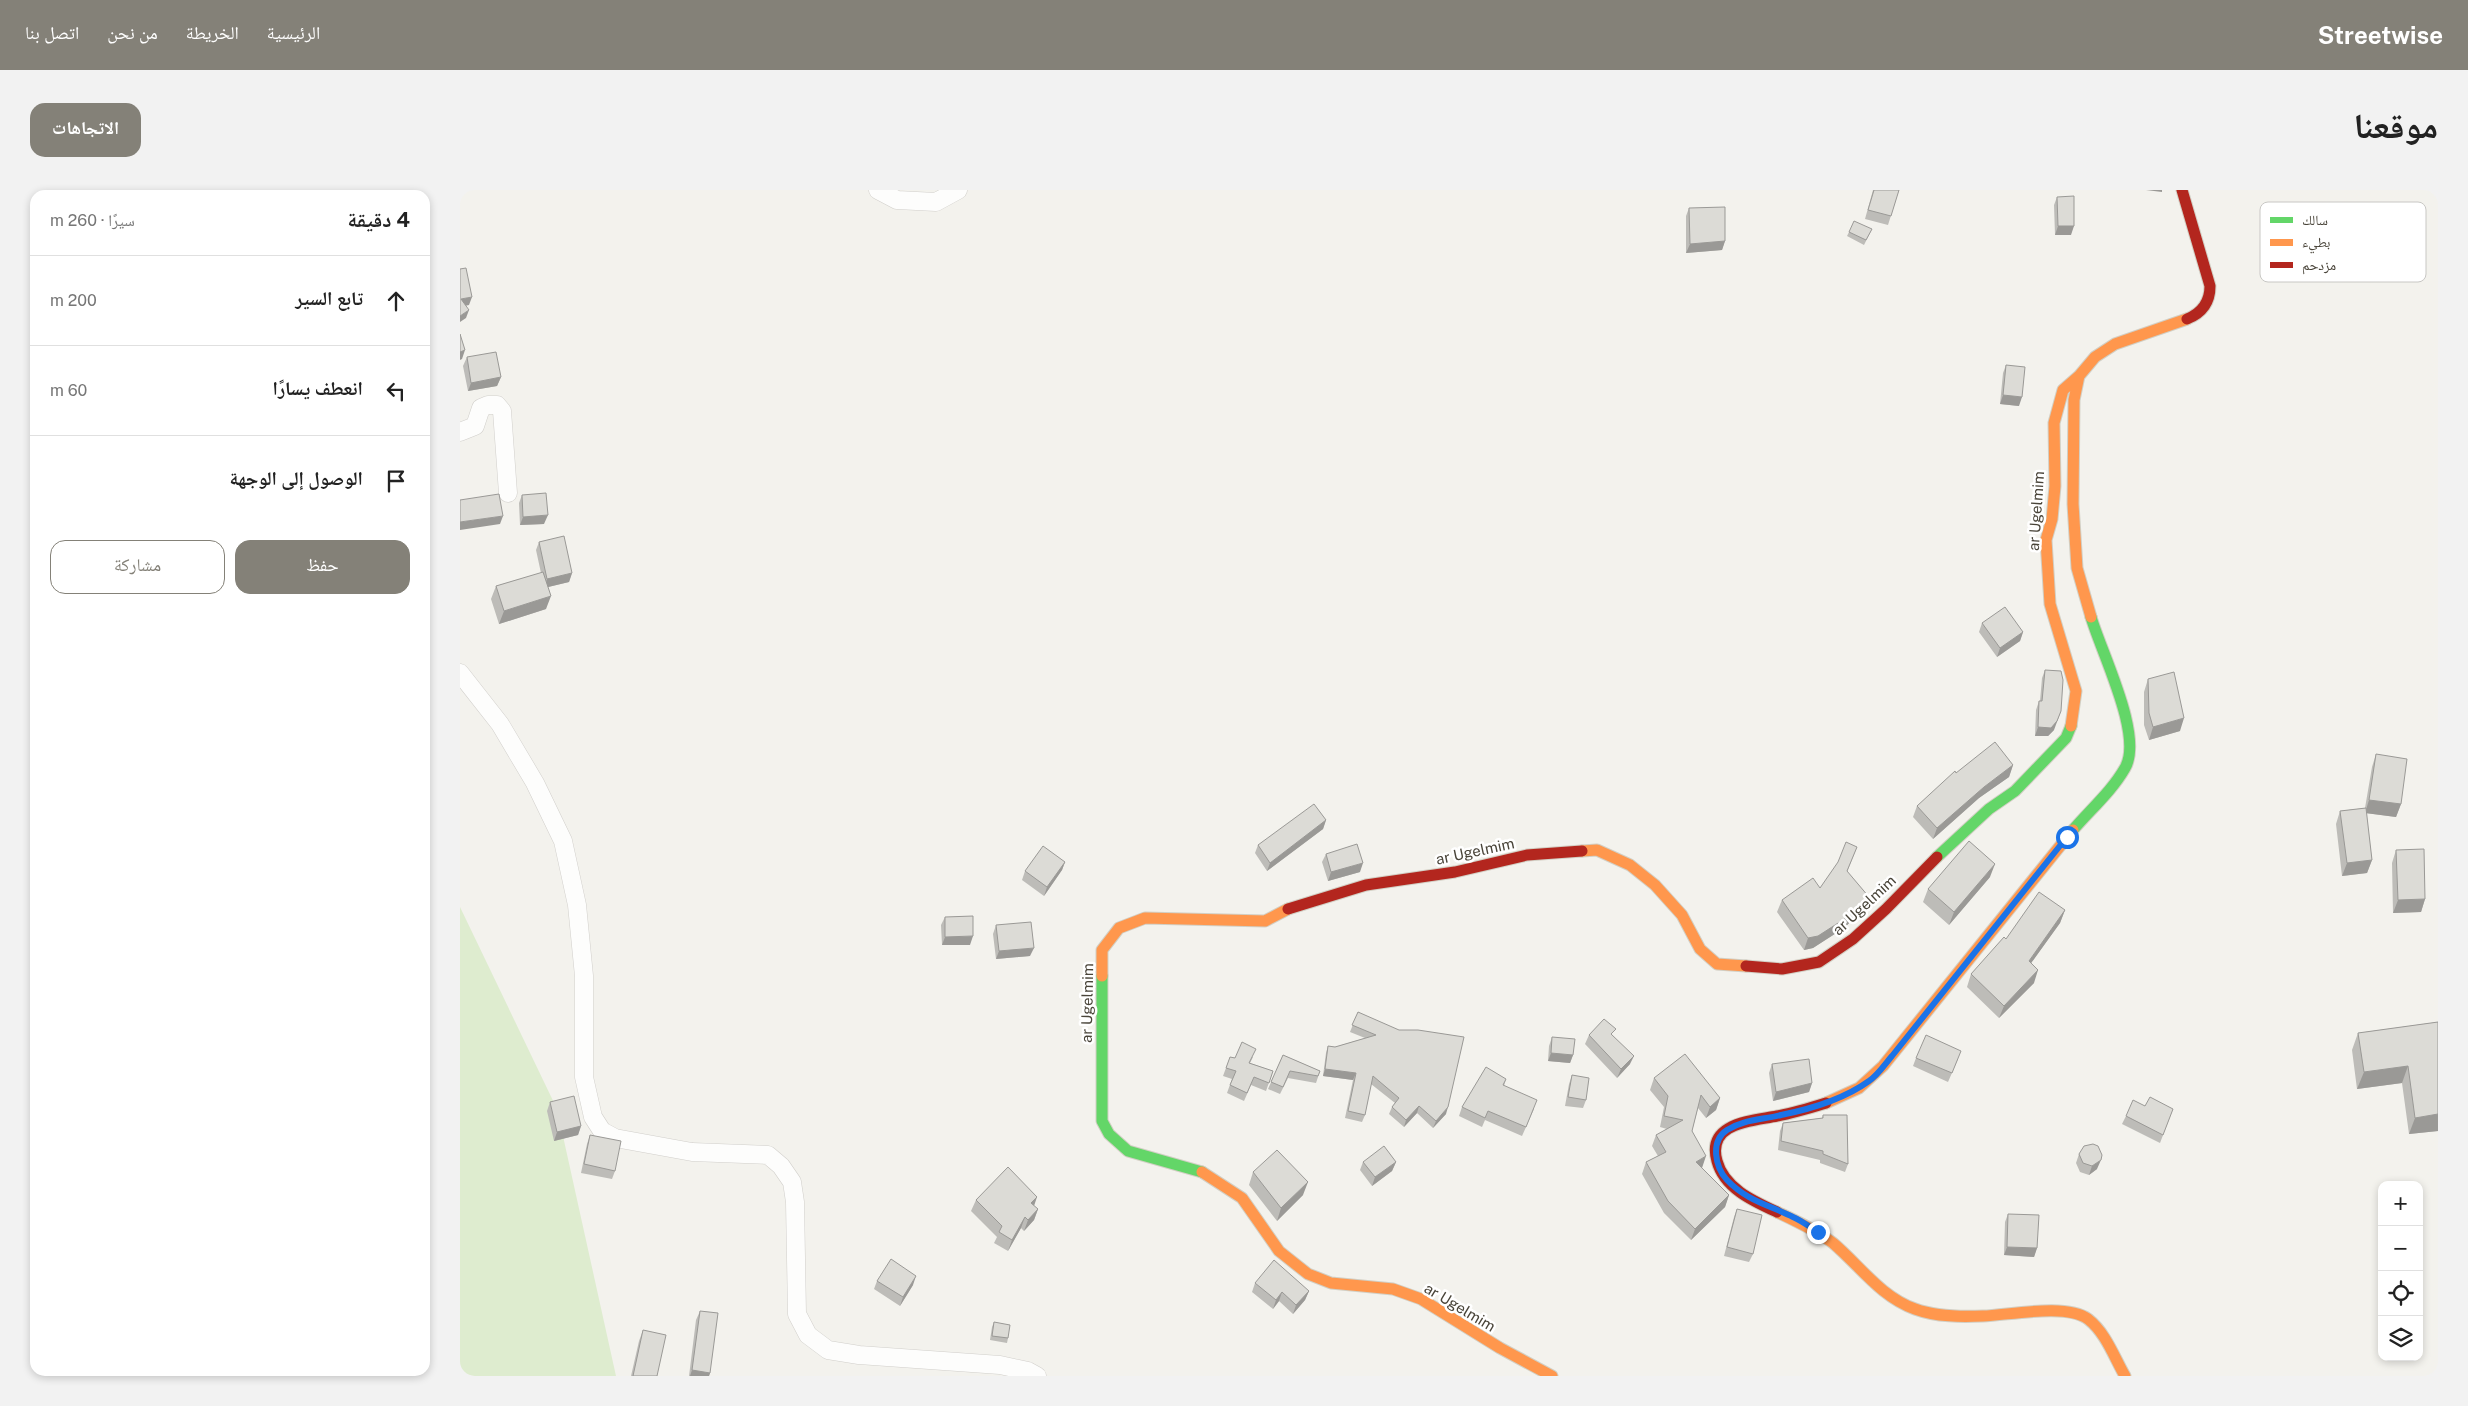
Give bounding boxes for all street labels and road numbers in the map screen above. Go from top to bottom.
street label: ar Ugelmim [2025,471,2047,551]
street label: ar Ugelmim [1434,834,1516,868]
street label: ar Ugelmim [1829,872,1899,938]
street label: ar Ugelmim [1078,963,1096,1043]
street label: ar Ugelmim [1421,1279,1499,1335]

